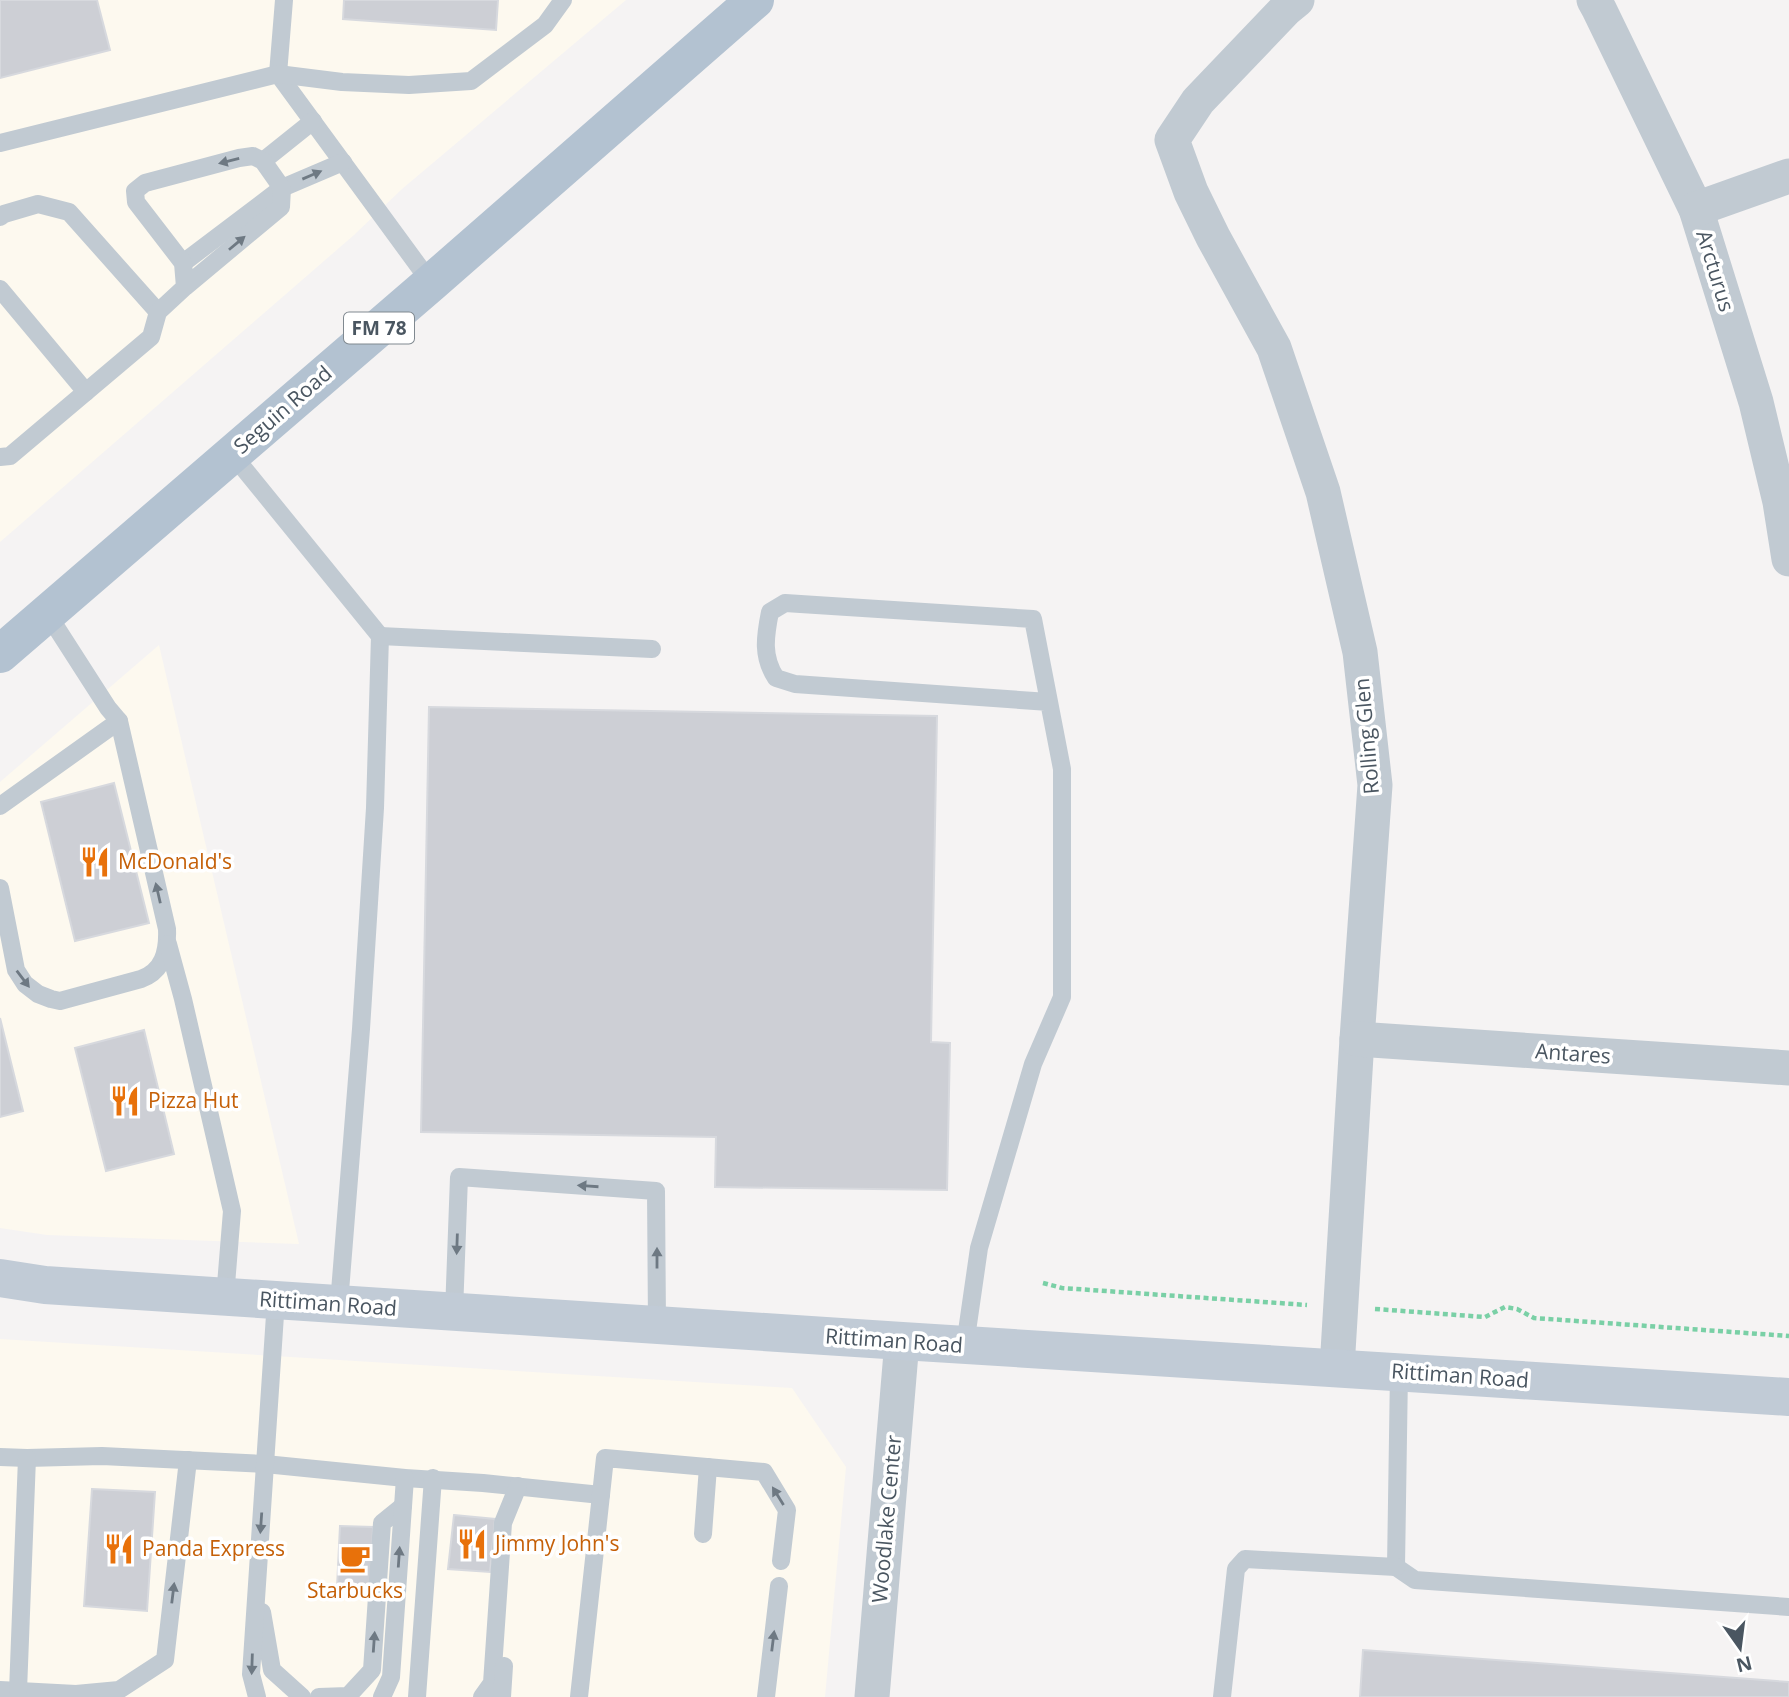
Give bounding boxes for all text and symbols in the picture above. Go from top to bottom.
one-way arrow [218,156,240,167]
one-way arrow [302,169,323,180]
street label: Arcturus [1690,227,1742,315]
one-way arrow [229,236,246,251]
road number: FM 78 [344,312,414,344]
street label: Seguin Road [227,359,337,460]
street label: Rolling Glen [1347,677,1385,795]
restaurant icon: McDonald's [78,845,112,879]
place label: McDonald's [118,847,232,875]
one-way arrow [153,882,164,904]
one-way arrow [16,969,31,987]
street label: Antares [1534,1036,1612,1070]
restaurant icon: Pizza Hut [108,1084,142,1118]
place label: Pizza Hut [148,1086,239,1114]
one-way arrow [577,1180,599,1191]
one-way arrow [451,1234,462,1256]
one-way arrow [651,1247,663,1269]
street label: Rittiman Road [258,1284,398,1322]
street label: Rittiman Road [824,1321,964,1359]
street label: Rittiman Road [1390,1356,1530,1394]
street label: Woodlake Center [865,1433,907,1604]
one-way arrow [772,1486,785,1506]
one-way arrow [255,1512,266,1534]
restaurant icon: Jimmy John's [455,1527,489,1561]
place label: Jimmy John's [493,1529,619,1557]
restaurant icon: Panda Express [102,1532,136,1566]
place label: Panda Express [142,1534,285,1562]
cafe icon: Starbucks [338,1541,372,1575]
one-way arrow [394,1546,405,1568]
place label: Starbucks [307,1576,403,1604]
one-way arrow [167,1581,178,1603]
north arrow [1705,1613,1775,1683]
one-way arrow [767,1630,778,1652]
one-way arrow [369,1631,380,1653]
text: N [1733,1650,1755,1679]
one-way arrow [246,1653,257,1675]

